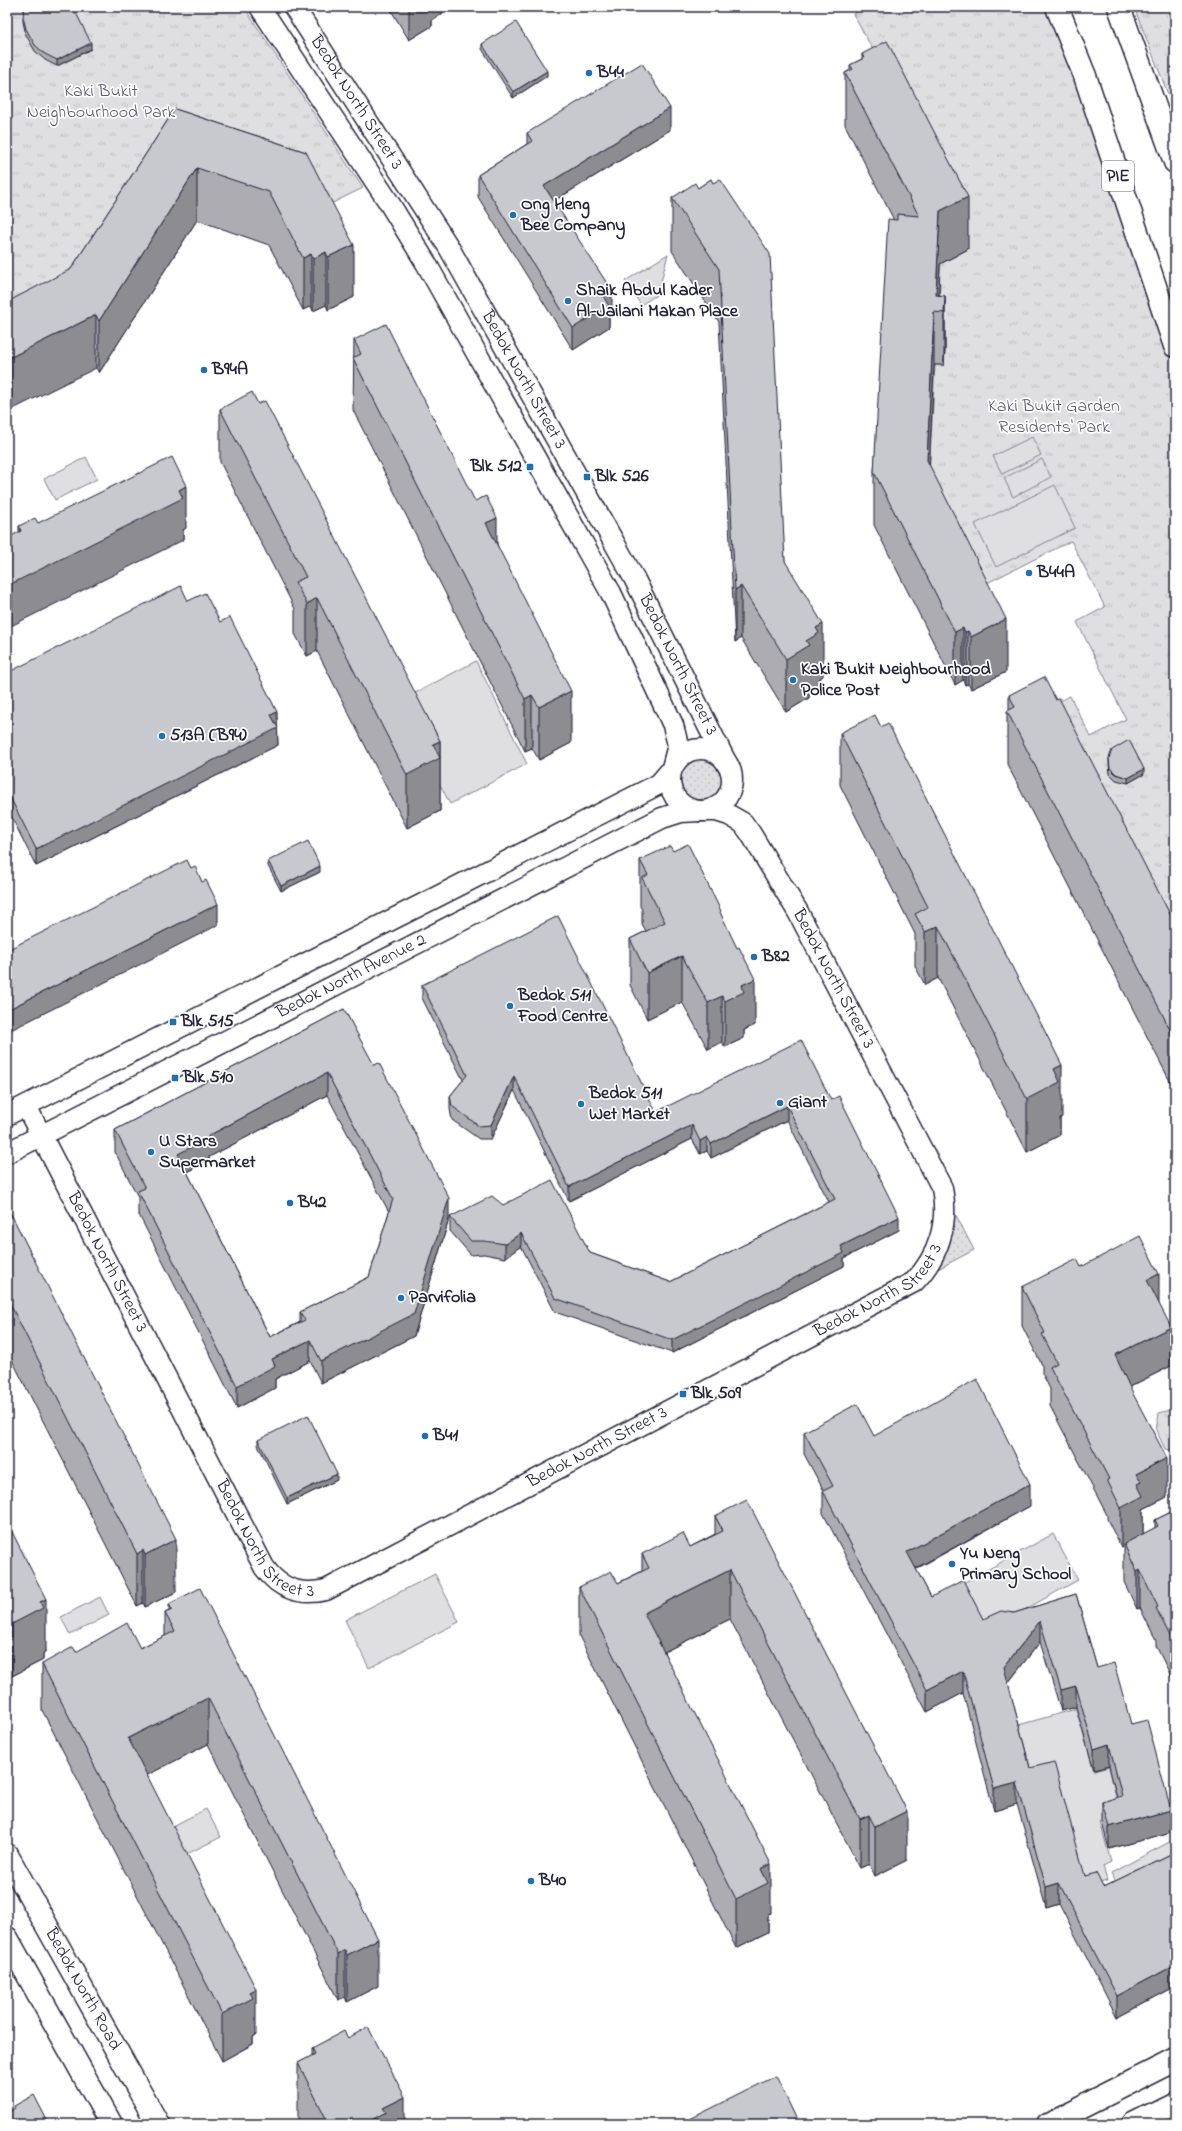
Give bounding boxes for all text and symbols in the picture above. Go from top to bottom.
street label: Bedok North Street 3 [302,30,409,175]
place label: B44 [596,60,625,86]
marker: B44 [584,68,594,78]
park label: Kaki Bukit Neighbourhood Park [27,79,175,127]
road number: PIE [1102,161,1134,191]
place label: Ong Heng Bee Company [520,192,625,240]
marker: Ong Heng Bee Company [508,210,518,220]
place label: Shaik Abdul Kader Al-Jailani Makan Place [576,278,739,325]
marker: Shaik Abdul Kader Al-Jailani Makan Place [563,296,573,306]
street label: Bedok North Street 3 [473,305,572,454]
place label: B94A [211,357,248,383]
marker: B94A [199,365,209,375]
park label: Kaki Bukit Garden Residents' Park [988,394,1120,441]
place label: Blk 512 [470,454,522,480]
marker: Blk 512 [525,462,535,472]
place label: Blk 526 [594,464,649,490]
marker: Blk 526 [582,472,592,482]
place label: B44A [1036,560,1075,586]
marker: B44A [1024,568,1034,578]
street label: Bedok North Street 3 [631,589,724,740]
place label: Kaki Bukit Neighbourhood Police Post [801,657,991,704]
marker: Kaki Bukit Neighbourhood Police Post [788,675,798,685]
place label: 513A (B94) [170,723,248,749]
marker: 513A (B94) [157,731,167,741]
street label: Bedok North Street 3 [785,904,881,1054]
street label: Bedok North Avenue 2 [271,928,431,1026]
place label: B82 [761,944,790,970]
marker: B82 [749,952,759,962]
place label: Bedok 511 Food Centre [517,983,609,1030]
marker: Bedok 511 Food Centre [505,1001,515,1011]
place label: Blk 515 [180,1009,234,1035]
marker: Blk 515 [168,1017,178,1027]
place label: Blk 510 [182,1065,233,1091]
marker: Blk 510 [170,1073,180,1083]
place label: Bedok 511 Wet Market [588,1081,671,1128]
place label: Giant [788,1090,828,1116]
marker: Giant [775,1098,785,1108]
marker: Bedok 511 Wet Market [576,1099,586,1109]
place label: U Stars Supermarket [159,1129,256,1176]
marker: U Stars Supermarket [146,1147,156,1157]
street label: Bedok North Street 3 [59,1187,154,1337]
place label: B42 [297,1190,327,1216]
marker: B42 [285,1198,295,1208]
street label: Bedok North Street 3 [809,1240,950,1345]
place label: Parvifolia [409,1285,476,1311]
marker: Parvifolia [396,1293,406,1303]
place label: Blk 509 [690,1381,742,1407]
marker: Blk 509 [678,1389,688,1399]
street label: Bedok North Street 3 [522,1400,672,1496]
place label: B41 [432,1423,459,1449]
marker: B41 [420,1431,430,1441]
street label: Bedok North Street 3 [208,1474,314,1605]
place label: Yu Neng Primary School [959,1541,1071,1589]
marker: Yu Neng Primary School [947,1559,957,1569]
place label: B40 [538,1868,567,1894]
marker: B40 [526,1876,536,1886]
street label: Bedok North Road [37,1922,127,2055]

